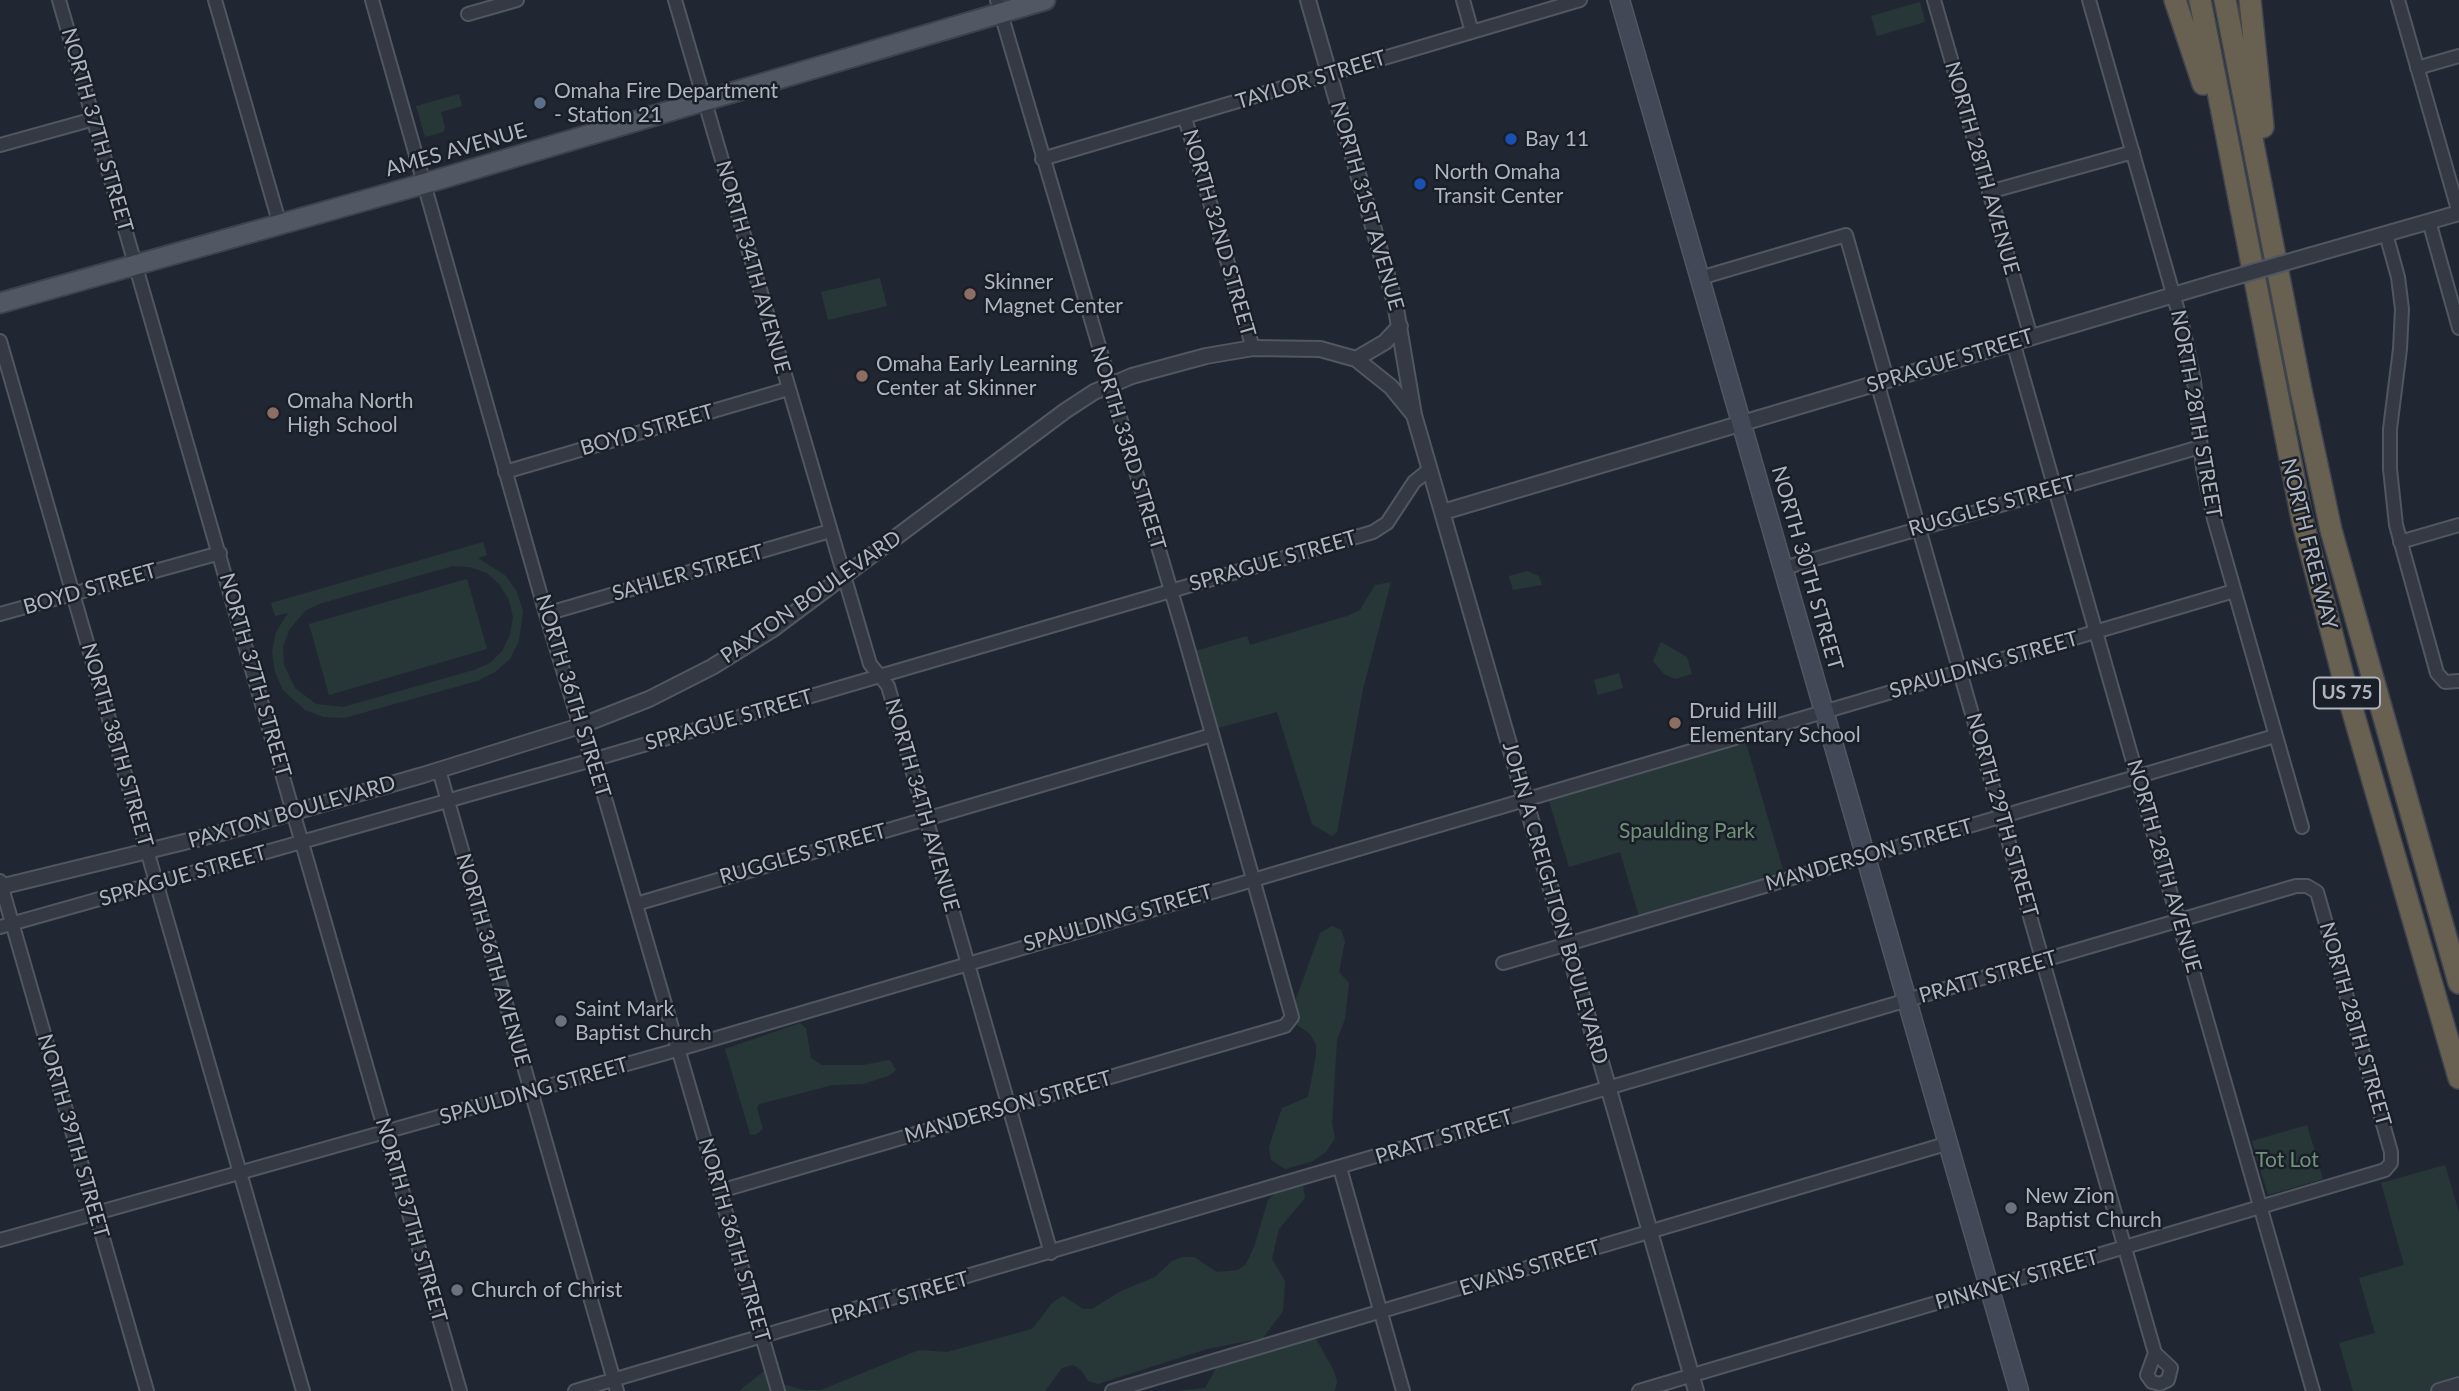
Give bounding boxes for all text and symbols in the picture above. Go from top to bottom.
street label: NORTH 37TH STREET [56,25,138,235]
street label: TAYLOR STREET [1233,45,1389,115]
street label: NORTH 28TH AVENUE [1939,59,2025,277]
place label: Omaha Fire Department - Station 21 [554,78,778,128]
marker: Omaha Fire Department - Station 21 [532,95,548,111]
street label: NORTH 31ST AVENUE [1325,99,1409,313]
street label: AMES AVENUE [383,118,529,182]
street label: NORTH 32ND STREET [1177,126,1261,340]
place label: Bay 11 [1525,126,1589,152]
marker: Bay 11 [1503,131,1519,147]
street label: NORTH 34TH AVENUE [710,158,796,376]
place label: North Omaha Transit Center [1434,159,1563,209]
marker: North Omaha Transit Center [1412,176,1428,192]
place label: Skinner Magnet Center [984,269,1123,319]
marker: Skinner Magnet Center [962,286,978,302]
street label: NORTH 28TH STREET [2165,308,2227,520]
street label: SPRAGUE STREET [1864,324,2036,398]
street label: NORTH 33RD STREET [1085,343,1171,553]
place label: Omaha Early Learning Center at Skinner [876,351,1078,401]
marker: Omaha Early Learning Center at Skinner [854,368,870,384]
place label: Omaha North High School [287,388,413,438]
street label: BOYD STREET [577,399,717,461]
marker: Omaha North High School [265,405,281,421]
street label: NORTH FREEWAY [2276,456,2342,632]
street label: NORTH 30TH STREET [1766,463,1848,673]
street label: RUGGLES STREET [1906,470,2078,542]
street label: PAXTON BOULEVARD [716,525,906,669]
street label: SPRAGUE STREET [1186,525,1360,597]
street label: SAHLER STREET [609,539,767,607]
street label: BOYD STREET [20,558,160,620]
street label: NORTH 37TH STREET [214,570,296,780]
street label: NORTH 36TH STREET [530,591,616,801]
street label: SPAULDING STREET [1887,626,2081,704]
street label: NORTH 38TH STREET [76,640,158,850]
road number: US 75 [2314,678,2380,708]
street label: SPRAGUE STREET [642,684,816,756]
street label: NORTH 34TH AVENUE [879,696,965,914]
place label: Druid Hill Elementary School [1689,698,1861,748]
street label: NORTH 29TH STREET [1961,710,2043,920]
marker: Druid Hill Elementary School [1667,715,1683,731]
street label: JOHN A CREIGHTON BOULEVARD [1497,739,1613,1067]
street label: NORTH 28TH AVENUE [2121,757,2207,975]
street label: PAXTON BOULEVARD [185,770,399,854]
street label: MANDERSON STREET [1763,813,1975,897]
street label: RUGGLES STREET [717,818,889,890]
park label: Spaulding Park [1619,818,1755,844]
street label: SPRAGUE STREET [96,840,270,912]
street label: NORTH 36TH AVENUE [450,851,536,1069]
street label: SPAULDING STREET [1021,879,1215,957]
street label: NORTH 28TH STREET [2314,919,2396,1129]
street label: PRATT STREET [1916,945,2060,1009]
place label: Saint Mark Baptist Church [575,996,712,1046]
marker: Saint Mark Baptist Church [553,1013,569,1029]
street label: NORTH 39TH STREET [32,1031,114,1241]
street label: SPAULDING STREET [437,1052,631,1130]
street label: MANDERSON STREET [902,1065,1114,1149]
street label: PRATT STREET [1372,1104,1516,1170]
street label: NORTH 37TH STREET [370,1115,452,1325]
street label: NORTH 36TH STREET [693,1135,775,1345]
park label: Tot Lot [2255,1147,2319,1173]
place label: New Zion Baptist Church [2025,1183,2162,1233]
marker: New Zion Baptist Church [2003,1200,2019,1216]
street label: EVANS STREET [1457,1235,1603,1301]
street label: PINKNEY STREET [1932,1245,2102,1315]
street label: PRATT STREET [828,1266,972,1330]
place label: Church of Christ [471,1277,622,1303]
marker: Church of Christ [449,1282,465,1298]

